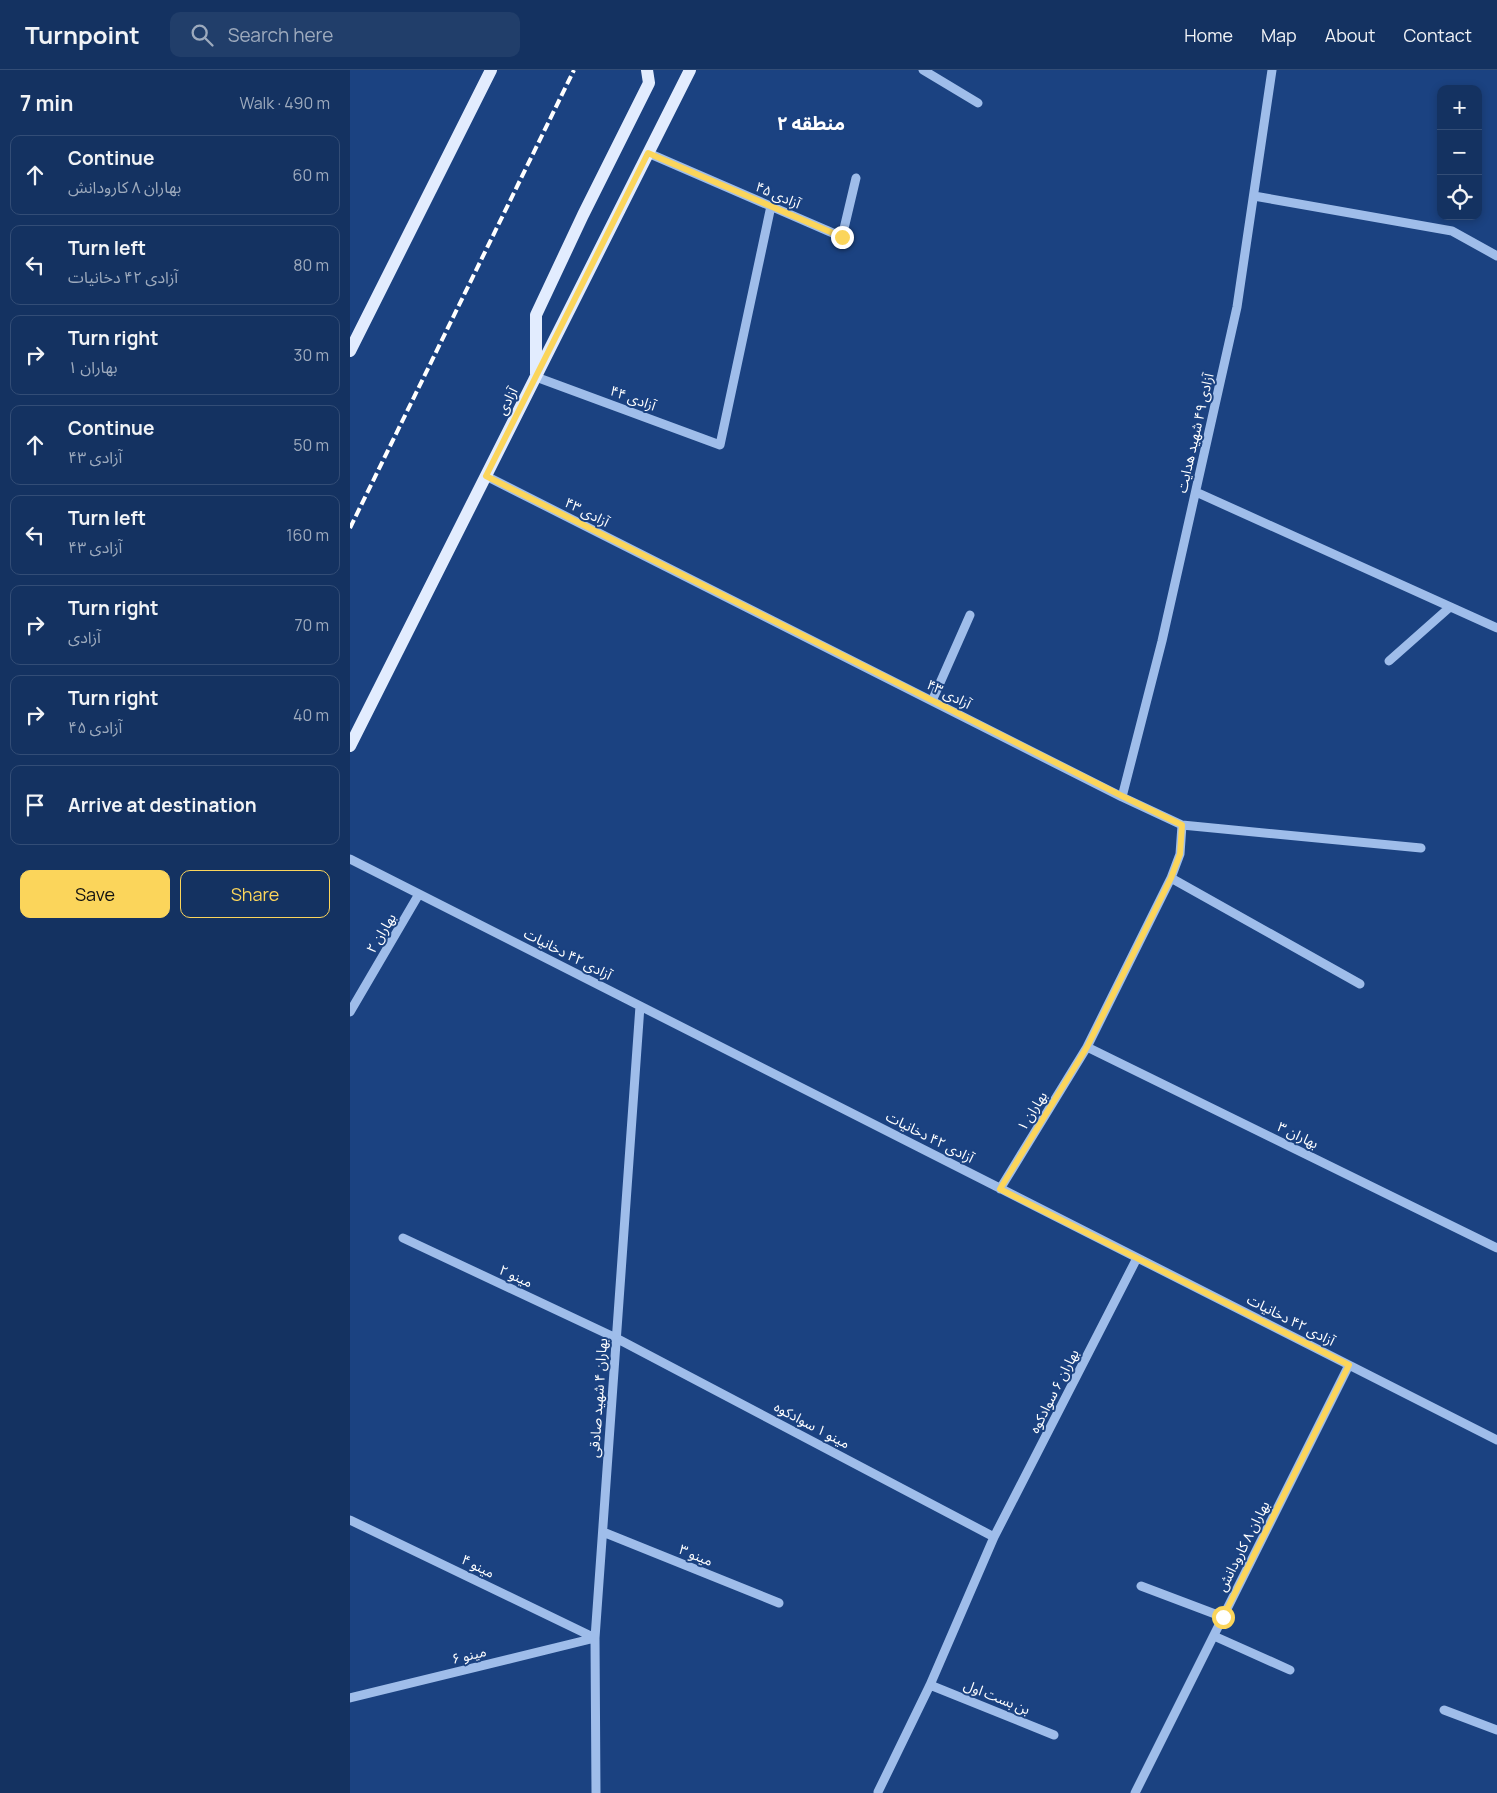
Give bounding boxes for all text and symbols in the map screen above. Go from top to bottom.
search box [170,12,520,57]
text: Turnpoint [25,18,140,51]
icon: search [188,21,216,49]
text: Search here [228,22,333,48]
text: Home [1184,23,1233,47]
text: Map [1261,23,1297,47]
text: About [1325,23,1375,47]
text: Contact [1403,23,1472,47]
map controls [1437,85,1482,220]
button: + [1437,85,1482,130]
text: 7 min [20,89,73,117]
text: Walk · 490 m [239,92,330,114]
district label: منطقه ۲ [777,110,845,136]
button: − [1437,130,1482,175]
text: Continue [68,145,154,171]
icon: ahead [21,161,49,189]
text: 60 m [293,164,329,186]
button: locate [1437,175,1482,220]
text: بهاران ۸ کارودانش [68,176,181,198]
street label: آزادی ۴۵ [753,177,805,213]
route end [831,226,854,249]
text: Turn left [68,235,146,261]
icon: left [21,251,49,279]
text: 80 m [293,254,329,276]
text: آزادی ۴۲ دخانیات [68,266,178,288]
text: Turn right [68,325,158,351]
icon: right [21,341,49,369]
text: 30 m [294,344,329,366]
text: بهاران ۱ [68,356,118,378]
street label: آزادی ۴۹ شهید هدایت [1172,370,1218,495]
street label: آزادی ۴۴ [608,380,660,415]
street label: آزادی [492,383,522,418]
text: Continue [68,415,154,441]
icon: ahead [21,431,49,459]
text: 50 m [293,434,329,456]
text: آزادی ۴۳ [68,446,122,468]
street label: آزادی ۴۳ [562,492,614,531]
text: Turn left [68,505,146,531]
icon: left [21,521,49,549]
text: 160 m [286,524,329,546]
text: آزادی ۴۳ [68,536,122,558]
text: Turn right [68,595,158,621]
icon: right [21,611,49,639]
text: 70 m [294,614,329,636]
text: آزادی [68,626,101,648]
street label: آزادی ۴۳ [924,674,976,713]
text: Turn right [68,685,158,711]
icon: right [21,701,49,729]
text: 40 m [293,704,329,726]
text: آزادی ۴۵ [68,716,122,738]
icon: arrive [21,791,49,819]
text: Arrive at destination [68,792,257,818]
button: Save [20,870,170,918]
button: Share [180,870,330,918]
street label: بهاران ۲ [361,909,400,956]
street label: آزادی ۴۲ دخانیات [521,923,616,984]
street label: بهاران ۱ [1012,1087,1051,1134]
street label: آزادی ۴۲ دخانیات [883,1106,978,1167]
street label: بهاران ۳ [1275,1116,1322,1153]
street label: مینو ۲ [496,1260,536,1292]
street label: آزادی ۴۲ دخانیات [1244,1289,1339,1350]
street label: بهاران ۴ شهید صادقی [584,1337,611,1458]
street label: بهاران ۶ سوادکوه [1024,1345,1083,1436]
street label: مینو ۱ سوادکوه [771,1397,853,1452]
street label: بهاران ۸ کارودانش [1212,1497,1274,1594]
street label: مینو ۳ [676,1539,716,1570]
street label: مینو ۴ [458,1549,498,1582]
route start [1212,1606,1235,1629]
street label: مینو ۶ [450,1641,488,1668]
street label: بن بست اول [961,1675,1033,1719]

